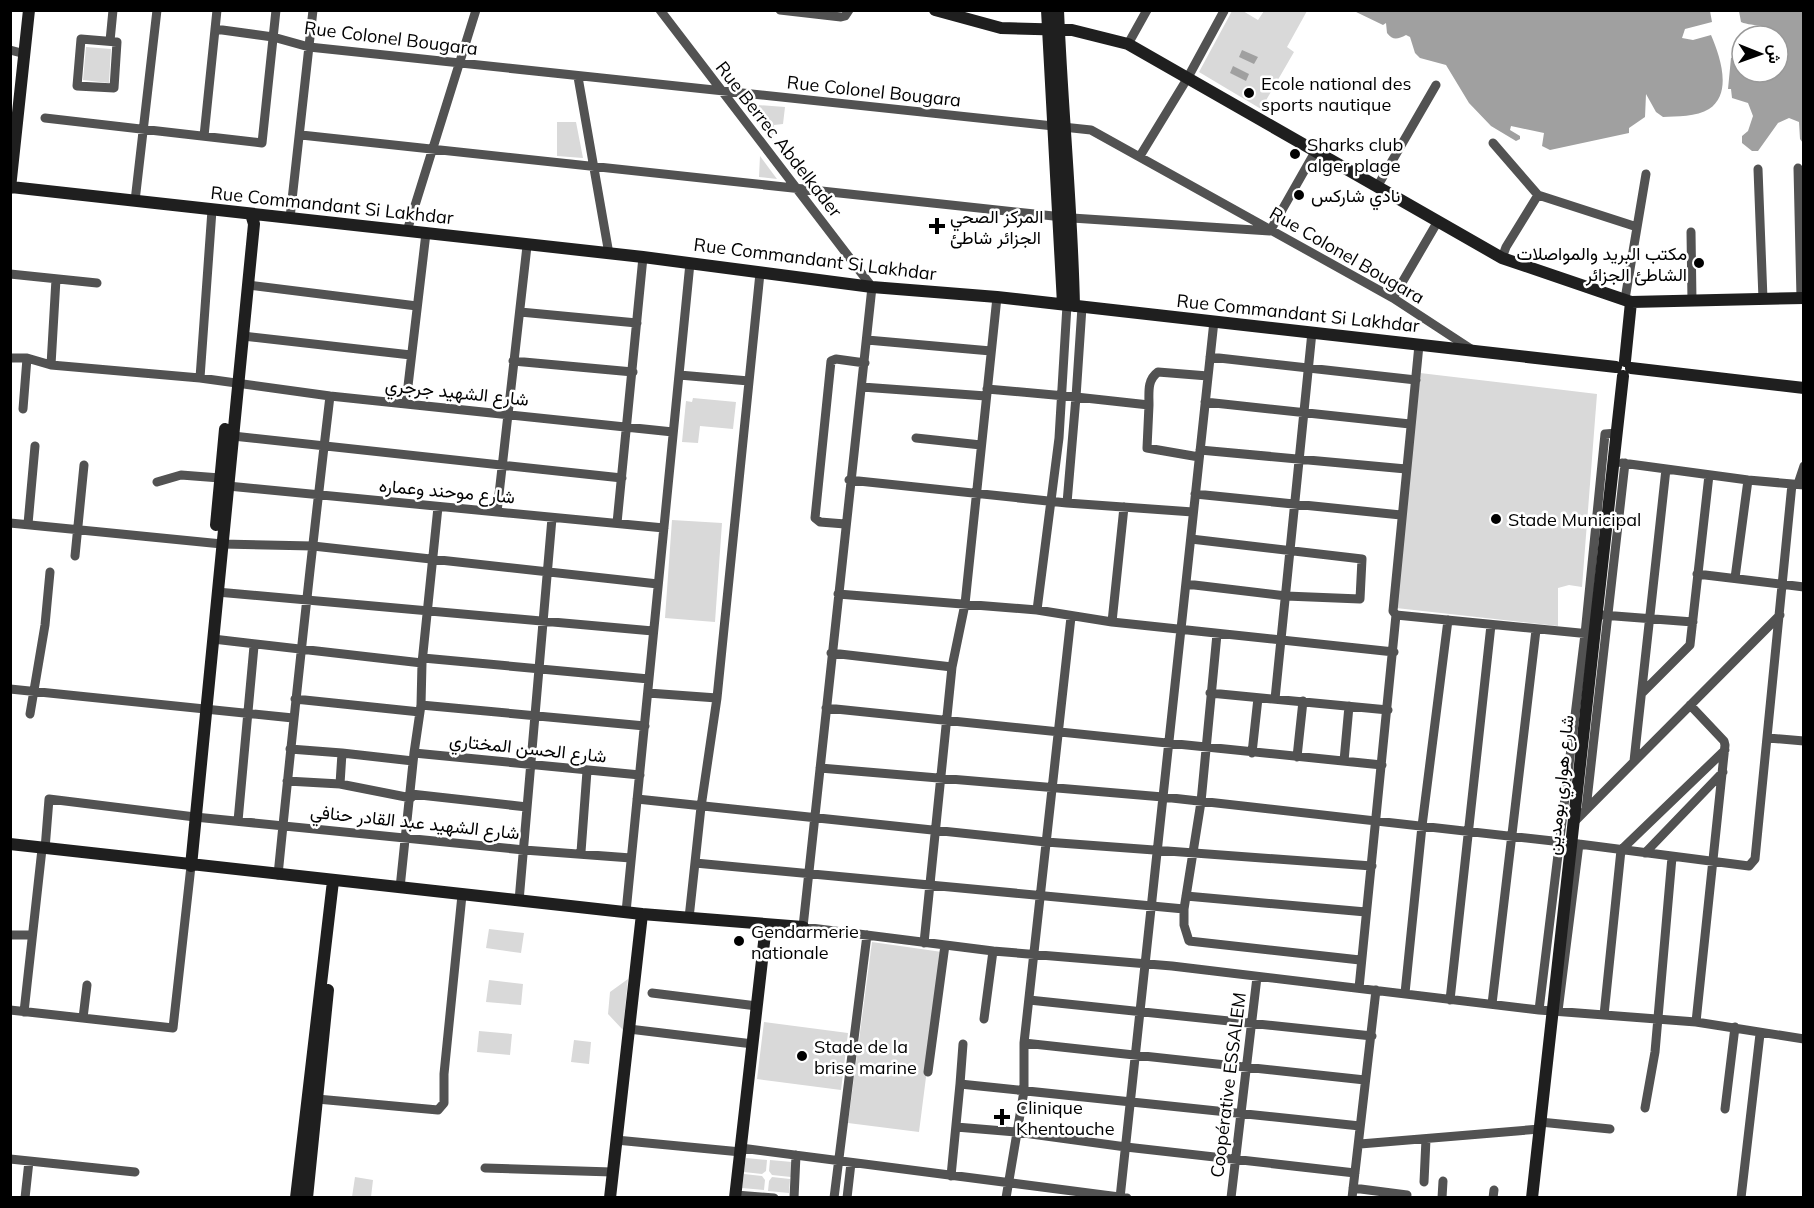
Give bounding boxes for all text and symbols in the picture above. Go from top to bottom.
street label: Rue Colonel Bougara [303,16,479,60]
north arrow [1730,24,1790,84]
text: ش [1765,44,1785,64]
street label: Rue Berrec Abdelkader [711,56,847,222]
street label: Rue Colonel Bougara [786,70,962,112]
place label: Ecole national des sports nautique [1261,72,1411,116]
marker: Ecole national des sports nautique [1242,86,1256,100]
place label: Sharks club alger plage [1307,133,1403,177]
marker: Sharks club alger plage [1288,147,1302,161]
street label: Rue Commandant Si Lakhdar [209,181,455,229]
place label: نادي شاركس [1311,184,1401,211]
marker: نادي شاركس [1292,188,1306,202]
street label: Rue Colonel Bougara [1265,201,1429,309]
place label: المركز الصحي الجزائر شاطئ [950,205,1043,249]
marker: المركز الصحي الجزائر شاطئ [928,217,946,235]
street label: Rue Commandant Si Lakhdar [692,233,938,285]
place label: مكتب البريد والمواصلات الشاطئ الجزائر [1516,242,1687,286]
marker: مكتب البريد والمواصلات الشاطئ الجزائر [1692,256,1706,270]
street label: Rue Commandant Si Lakhdar [1175,289,1421,337]
street label: شارع الشهيد جرجري [384,373,530,415]
street label: شارع موحند وعماره [378,474,516,509]
place label: Stade Municipal [1508,508,1641,531]
marker: Stade Municipal [1489,512,1503,526]
street label: شارع هواري بومدين [1541,714,1583,857]
street label: شارع الحسن المختاري [448,728,608,772]
street label: شارع الشهيد عبد القادر حنافي [309,800,521,848]
place label: Gendarmerie nationale [751,920,859,964]
marker: Gendarmerie nationale [732,934,746,948]
street label: Coopérative ESSALEM [1205,991,1251,1179]
place label: Stade de la brise marine [814,1035,917,1079]
marker: Stade de la brise marine [795,1049,809,1063]
place label: Clinique Khentouche [1016,1096,1114,1140]
marker: Clinique Khentouche [993,1108,1011,1126]

